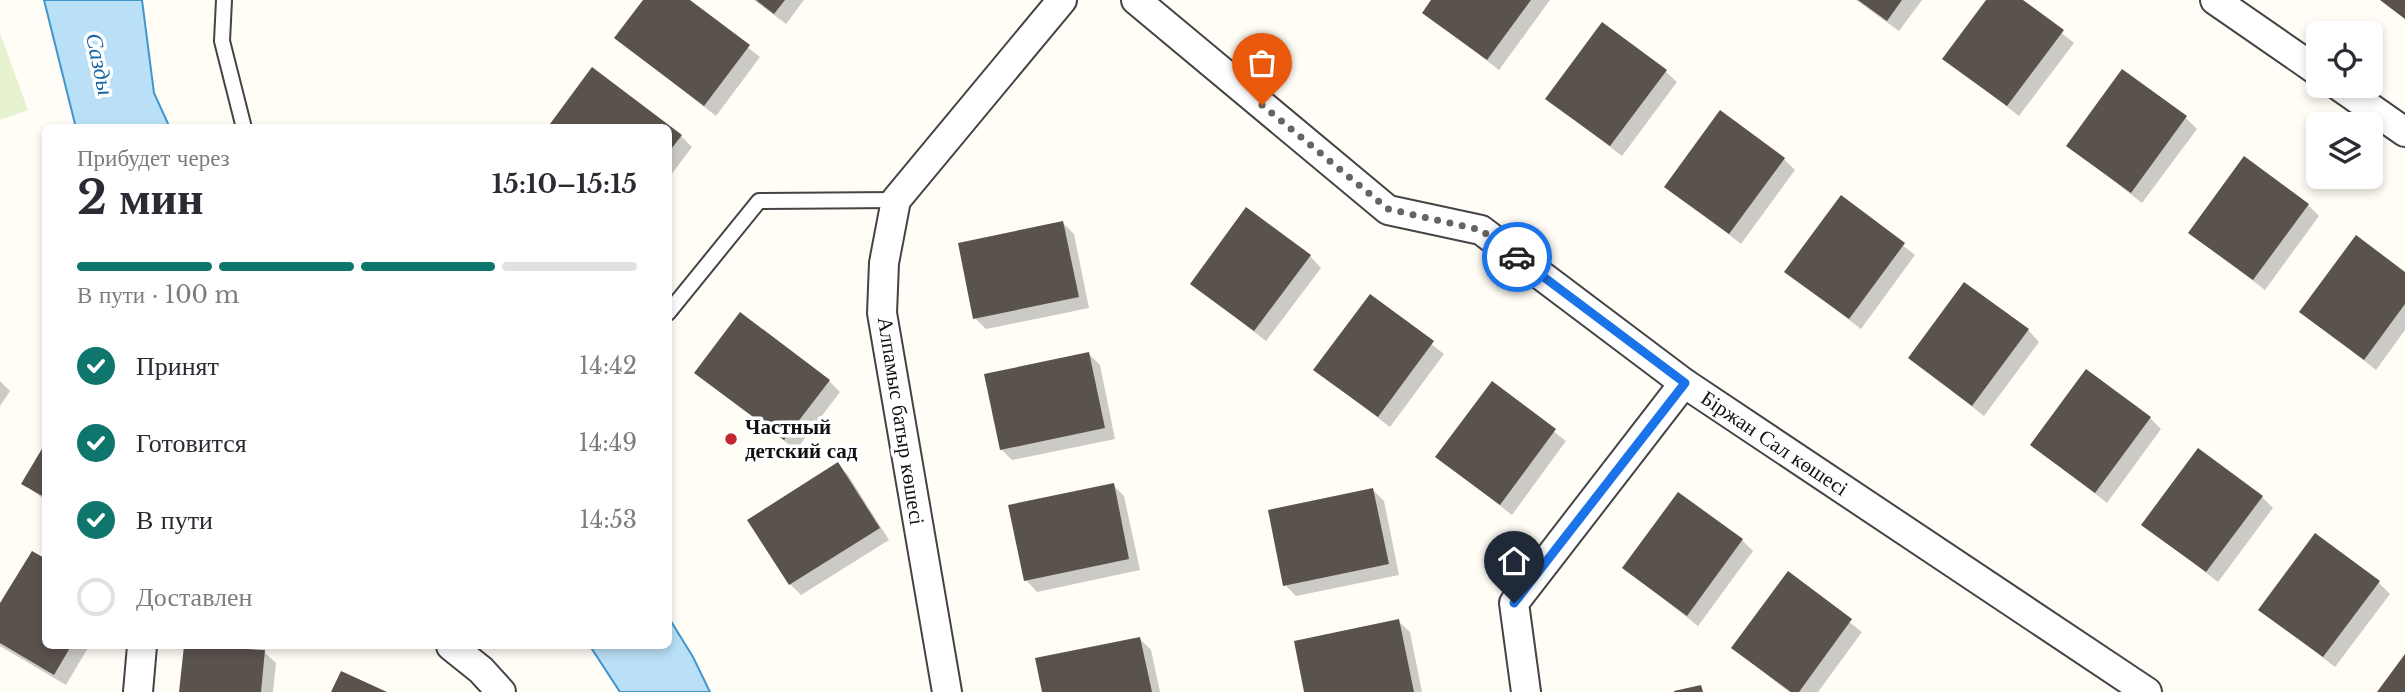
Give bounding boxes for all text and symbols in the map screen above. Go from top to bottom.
map controls [2306,21,2383,189]
button: locate [2306,21,2383,98]
water label: Сазды [80,30,120,98]
pin [1232,33,1292,105]
icon: bag [1243,44,1281,82]
button: layers [2306,112,2383,189]
text: Прибудет через [77,144,230,172]
text: 15:10–15:15 [492,168,637,200]
text: 2 мин [77,169,204,226]
courier [1482,222,1552,292]
icon: car [1498,238,1536,276]
text: В пути · 100 m [77,281,239,309]
street label: Алпамыс батыр көшесі [872,315,930,527]
icon: check [77,347,115,385]
text: Принят [136,350,219,382]
text: 14:42 [579,352,637,380]
street label: Біржан Сал көшесі [1696,385,1853,502]
place label: Частный детский сад [745,414,858,464]
icon: check [77,424,115,462]
text: Готовится [136,427,247,459]
text: 14:49 [578,429,637,457]
marker: Частный детский сад [723,431,739,447]
icon: check [77,501,115,539]
text: В пути [136,504,213,536]
text: 14:53 [580,506,637,534]
pin [1484,531,1544,603]
icon: home [1495,542,1533,580]
text: Доставлен [136,581,253,613]

